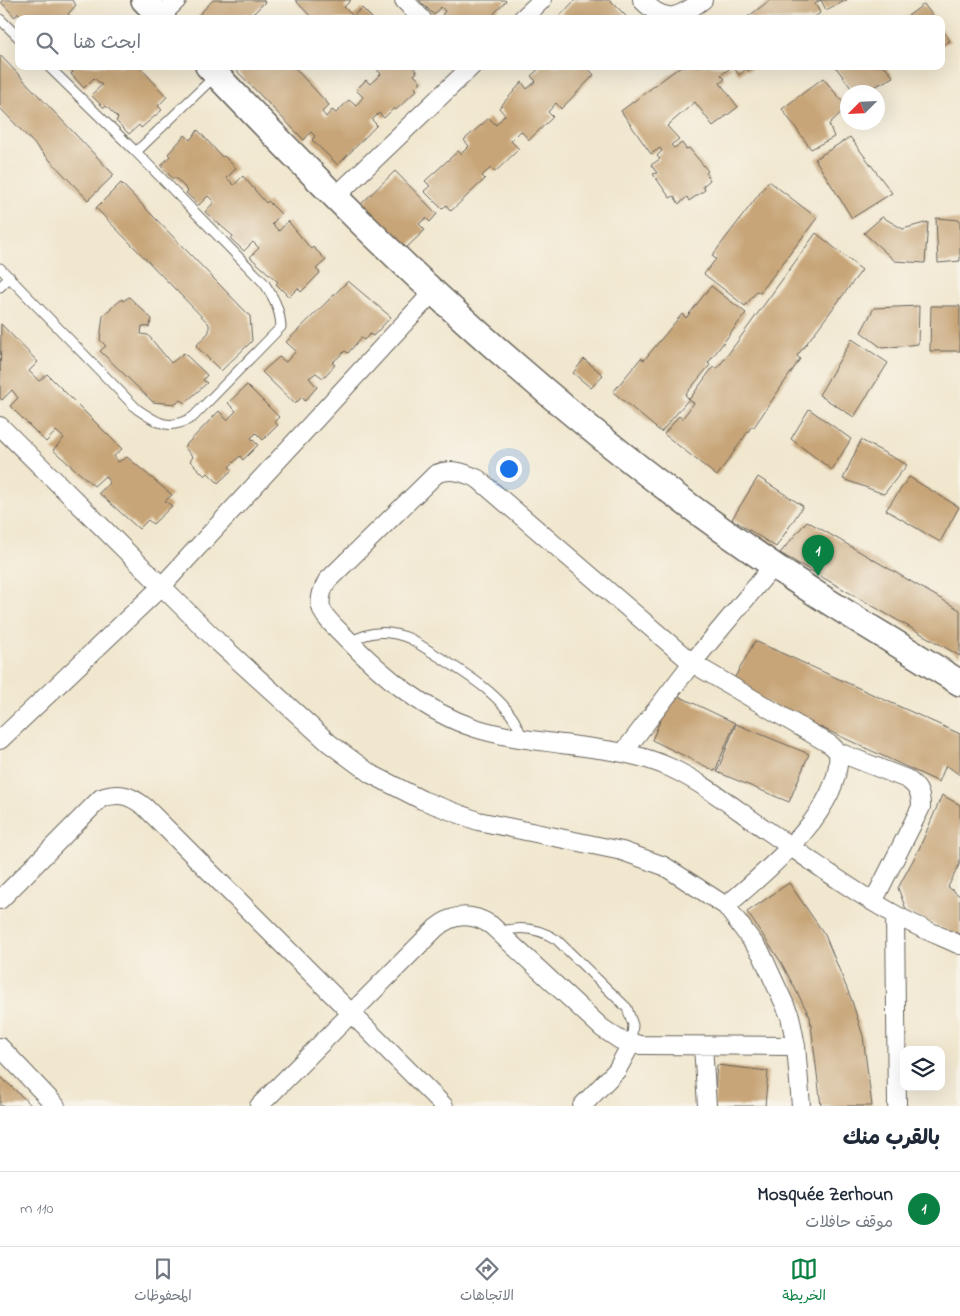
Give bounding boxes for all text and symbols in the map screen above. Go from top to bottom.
search box [15,15,945,70]
icon: search [33,29,61,57]
text: ابحث هنا [73,30,141,57]
north arrow [840,85,885,130]
your location [496,456,522,482]
pin: 1 [802,535,834,576]
map controls [900,1046,945,1091]
button: layers [900,1046,945,1091]
text: بالقرب منك [843,1124,940,1154]
text: Mosquée Zerhoun [757,1182,893,1209]
text: 110 m [20,1197,54,1221]
text: 1 [921,1197,927,1221]
text: موقف حافلات [805,1211,893,1235]
tab: المحفوظات [134,1255,192,1308]
tab: الاتجاهات [460,1255,514,1308]
tab: الخريطة [782,1255,826,1308]

